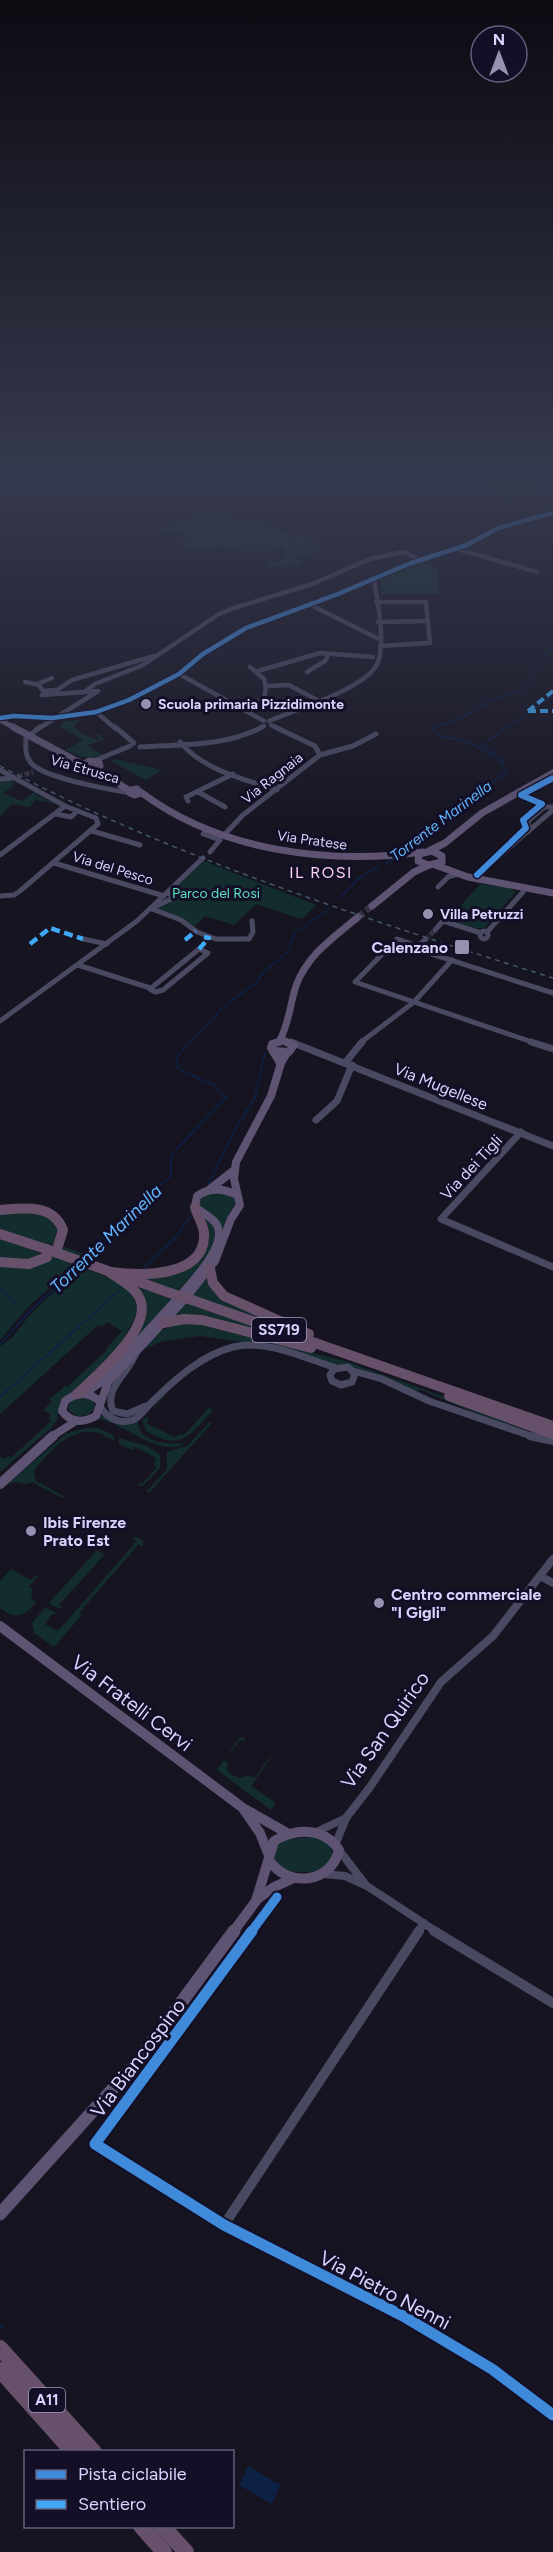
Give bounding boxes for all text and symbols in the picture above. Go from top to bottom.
north arrow [469,24,529,84]
text: N [493,30,505,49]
place label: Scuola primaria Pizzidimonte [158,696,344,713]
marker: Scuola primaria Pizzidimonte [139,697,153,711]
street label: Via Ragnaia [238,749,306,808]
street label: Via Etrusca [48,752,121,787]
water label: Torrente Marinella [387,777,496,865]
street label: Via Pratese [276,827,348,854]
street label: Via del Pesco [70,848,155,889]
district label: IL ROSI [289,863,353,882]
park label: Parco del Rosi [172,885,260,902]
place label: Villa Petruzzi [440,906,523,923]
marker: Villa Petruzzi [421,907,435,921]
place label: Calenzano [371,938,448,957]
marker: Calenzano [453,938,471,956]
street label: Via Mugellese [391,1059,491,1114]
street label: Via dei Tigli [437,1131,506,1204]
water label: Torrente Marinella [45,1180,167,1298]
road number: SS719 [252,1318,306,1342]
place label: Ibis Firenze Prato Est [43,1513,126,1550]
marker: Ibis Firenze Prato Est [24,1524,38,1538]
place label: Centro commerciale "I Gigli" [391,1585,541,1622]
marker: Centro commerciale "I Gigli" [372,1596,386,1610]
street label: Via Fratelli Cervi [67,1650,197,1756]
street label: Via San Quirico [336,1667,434,1793]
street label: Via Biancospino [85,1994,191,2122]
street label: Via Pietro Nenni [315,2245,455,2335]
road number: A11 [29,2388,65,2412]
legend [24,2450,234,2528]
text: Pista ciclabile [78,2463,187,2485]
text: Sentiero [78,2493,146,2515]

